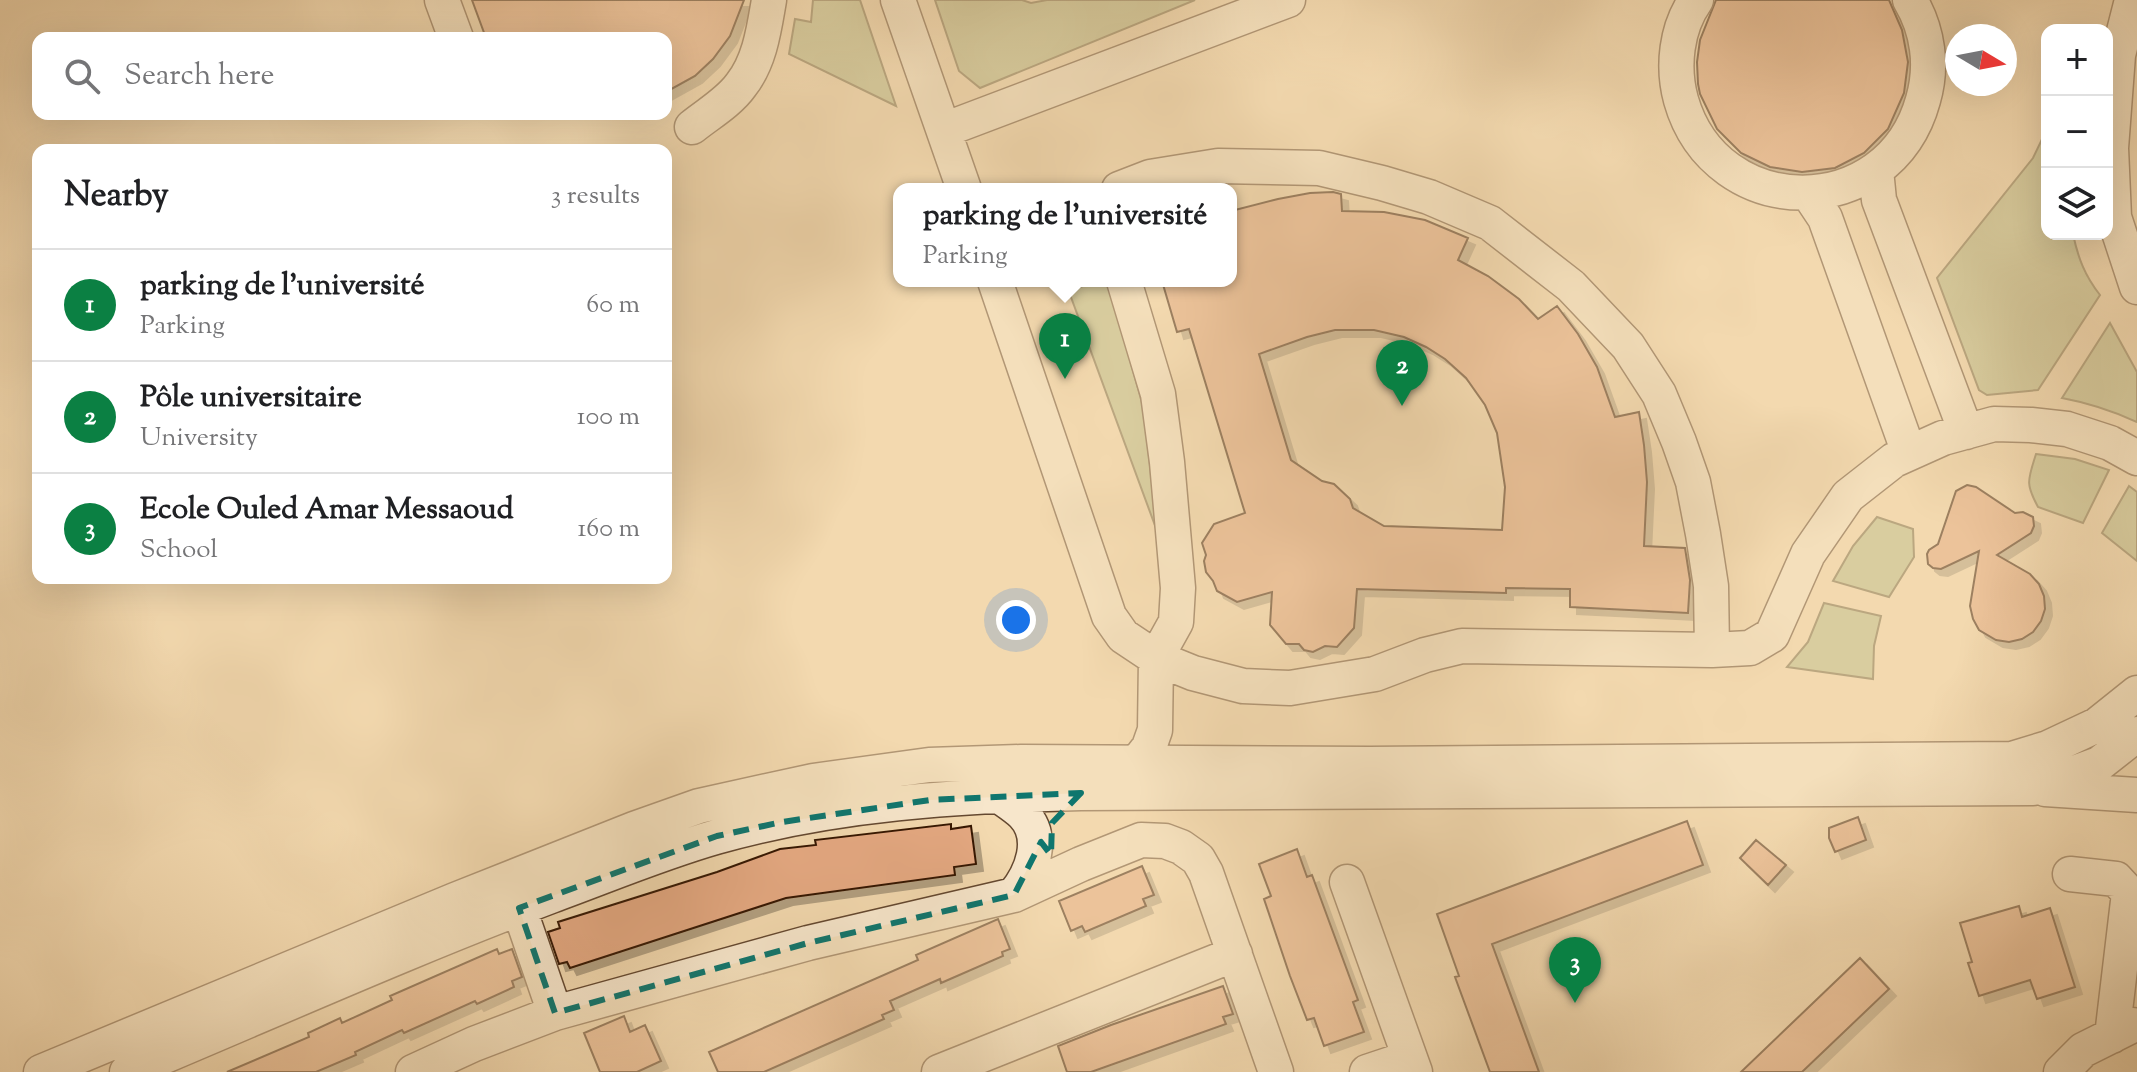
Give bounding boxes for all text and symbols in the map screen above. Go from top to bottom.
north arrow [1945,24,2017,96]
map controls [2041,24,2113,240]
button: + [2041,24,2113,96]
search box [32,32,672,120]
icon: search [60,54,104,98]
text: Search here [124,55,274,98]
button: − [2041,96,2113,168]
button: layers [2041,168,2113,240]
text: Nearby [64,172,169,221]
text: 3 results [551,178,640,215]
popup [893,183,1237,287]
text: parking de l'université [923,195,1207,238]
text: Parking [923,238,1008,275]
text: parking de l'université [140,265,424,308]
text: 1 [86,287,94,324]
text: 60 m [586,287,640,324]
text: Parking [140,308,225,345]
pin: 1 [1039,313,1091,379]
pin: 2 [1376,340,1428,406]
text: Pôle universitaire [140,377,362,420]
text: 2 [84,399,96,436]
text: 100 m [577,399,640,436]
text: University [140,420,258,457]
text: Ecole Ouled Amar Messaoud [140,489,514,532]
text: 3 [85,511,95,548]
text: 160 m [577,511,640,548]
text: School [140,532,218,569]
your location [996,600,1036,640]
pin: 3 [1549,937,1601,1003]

